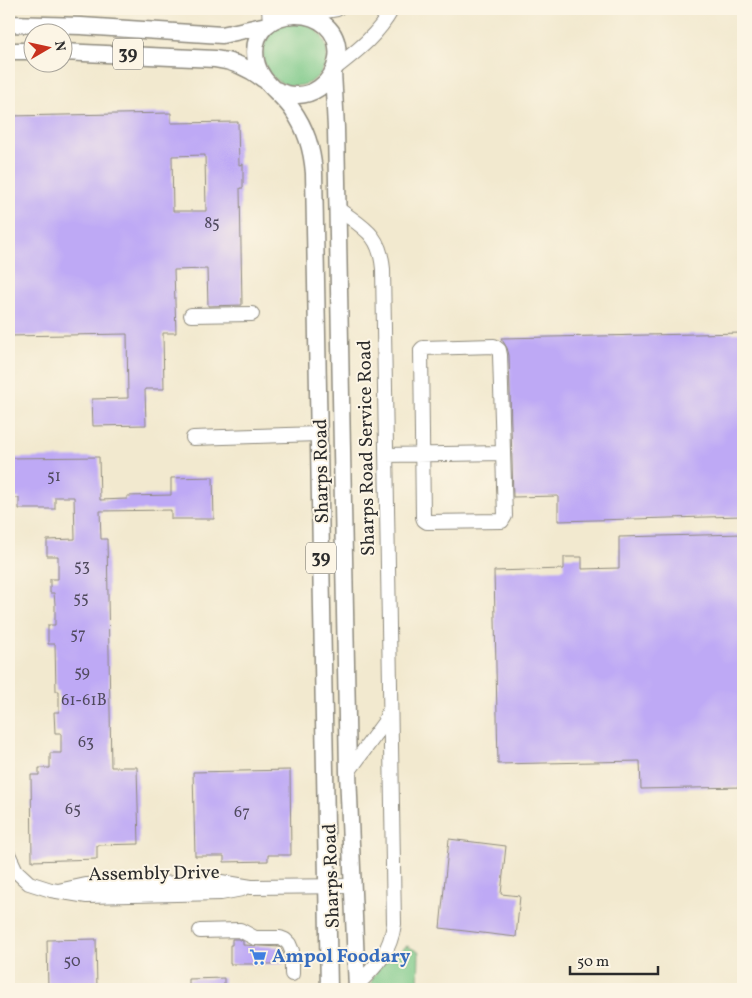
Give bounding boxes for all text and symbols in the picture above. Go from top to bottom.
north arrow [22,22,72,72]
road number: 39 [113,39,143,70]
text: N [49,40,70,53]
house number: 85 [204,213,220,235]
street label: Sharps Road Service Road [352,340,382,556]
street label: Sharps Road [308,418,336,524]
house number: 51 [47,466,61,488]
road number: 39 [306,542,336,574]
house number: 53 [74,556,90,578]
house number: 55 [73,588,89,610]
house number: 57 [70,624,86,646]
house number: 59 [74,662,90,684]
house number: 61-61B [61,690,107,712]
house number: 63 [78,732,94,754]
house number: 65 [65,799,81,821]
house number: 67 [234,802,250,824]
street label: Sharps Road [317,823,347,929]
street label: Assembly Drive [88,860,220,888]
scale bar [570,943,657,975]
place label: Ampol Foodary [272,944,411,970]
supermarket icon: Ampol Foodary [248,947,268,967]
house number: 50 [64,951,81,973]
text: 50 m [577,952,609,973]

